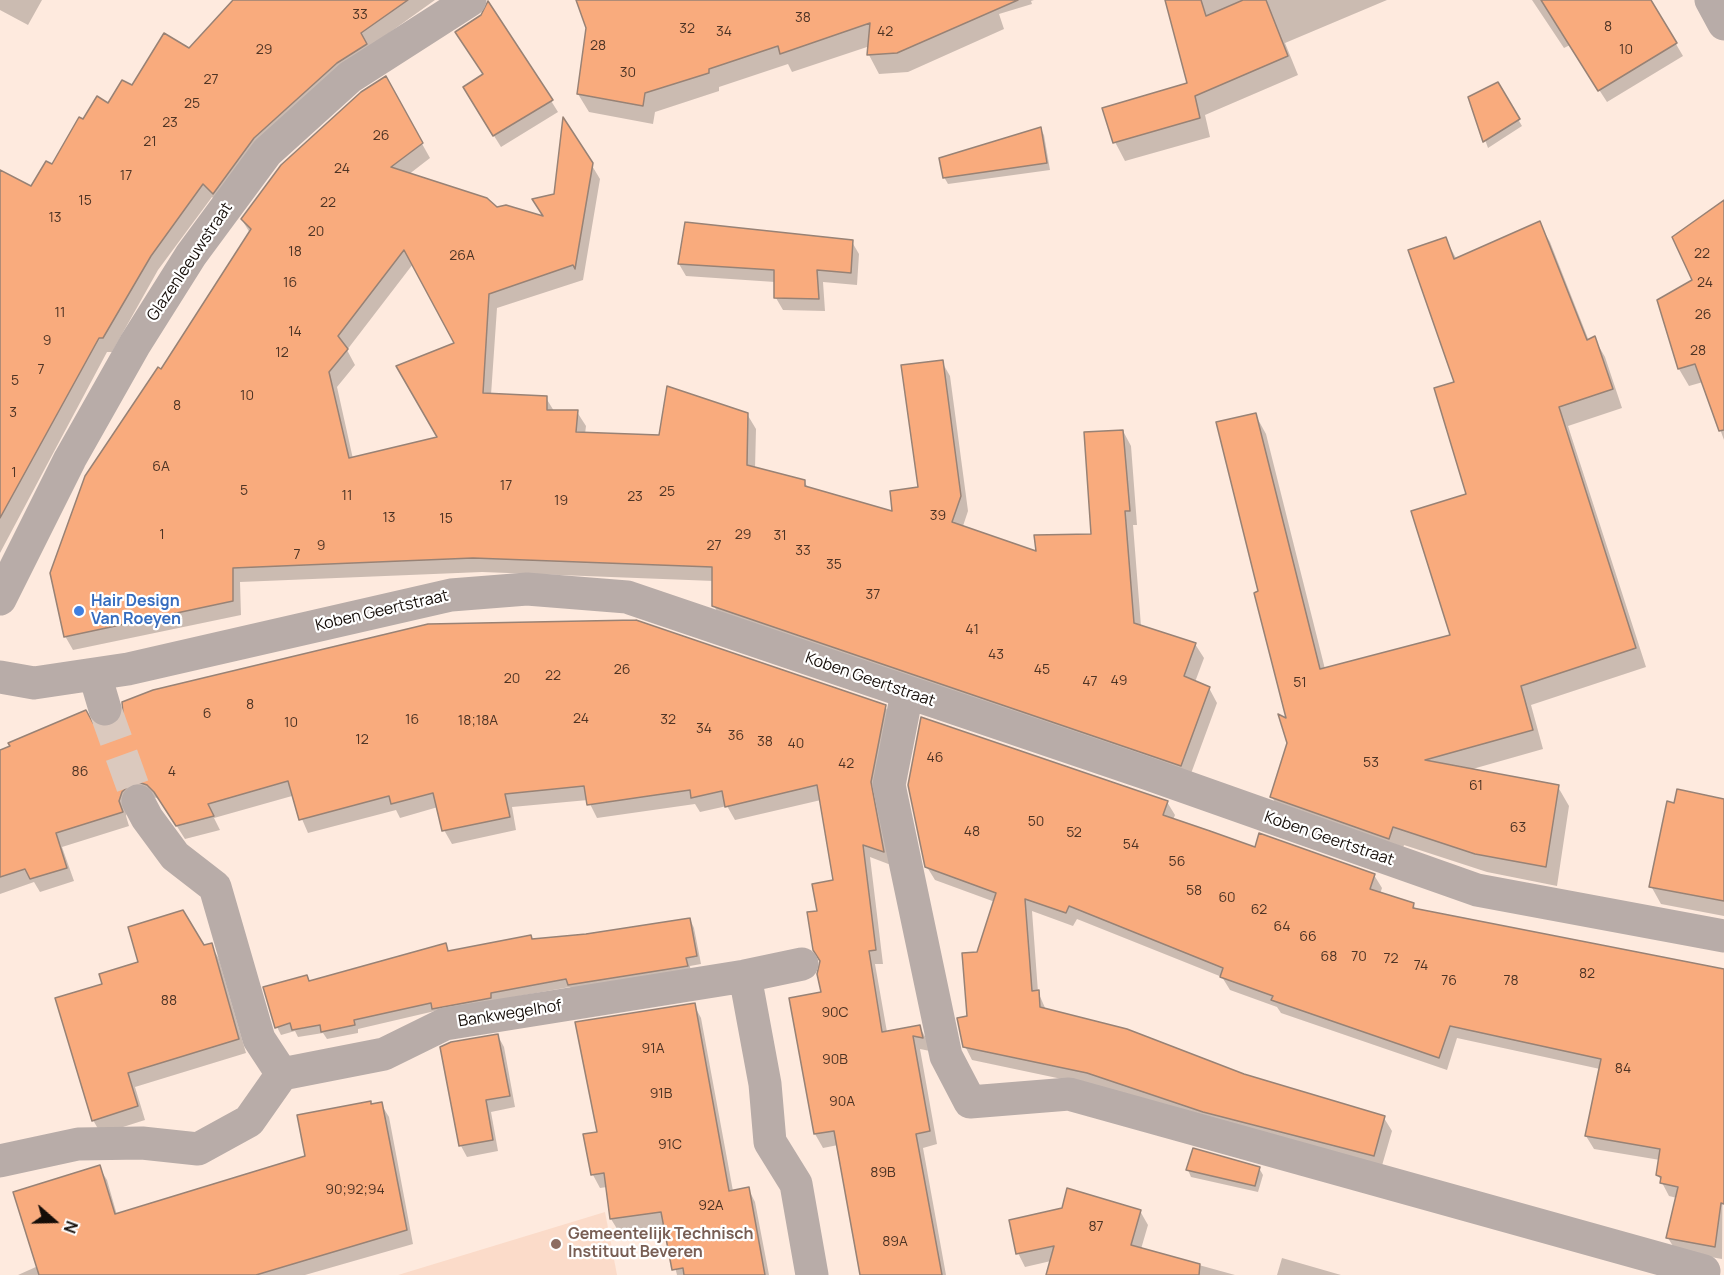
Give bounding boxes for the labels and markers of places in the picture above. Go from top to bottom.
place label: Hair Design Van Roeyen [91,592,181,630]
marker: Hair Design Van Roeyen [72,604,86,618]
place label: Gemeentelijk Technisch Instituut Beveren [568,1225,754,1263]
marker: Gemeentelijk Technisch Instituut Beveren [549,1237,563,1251]

